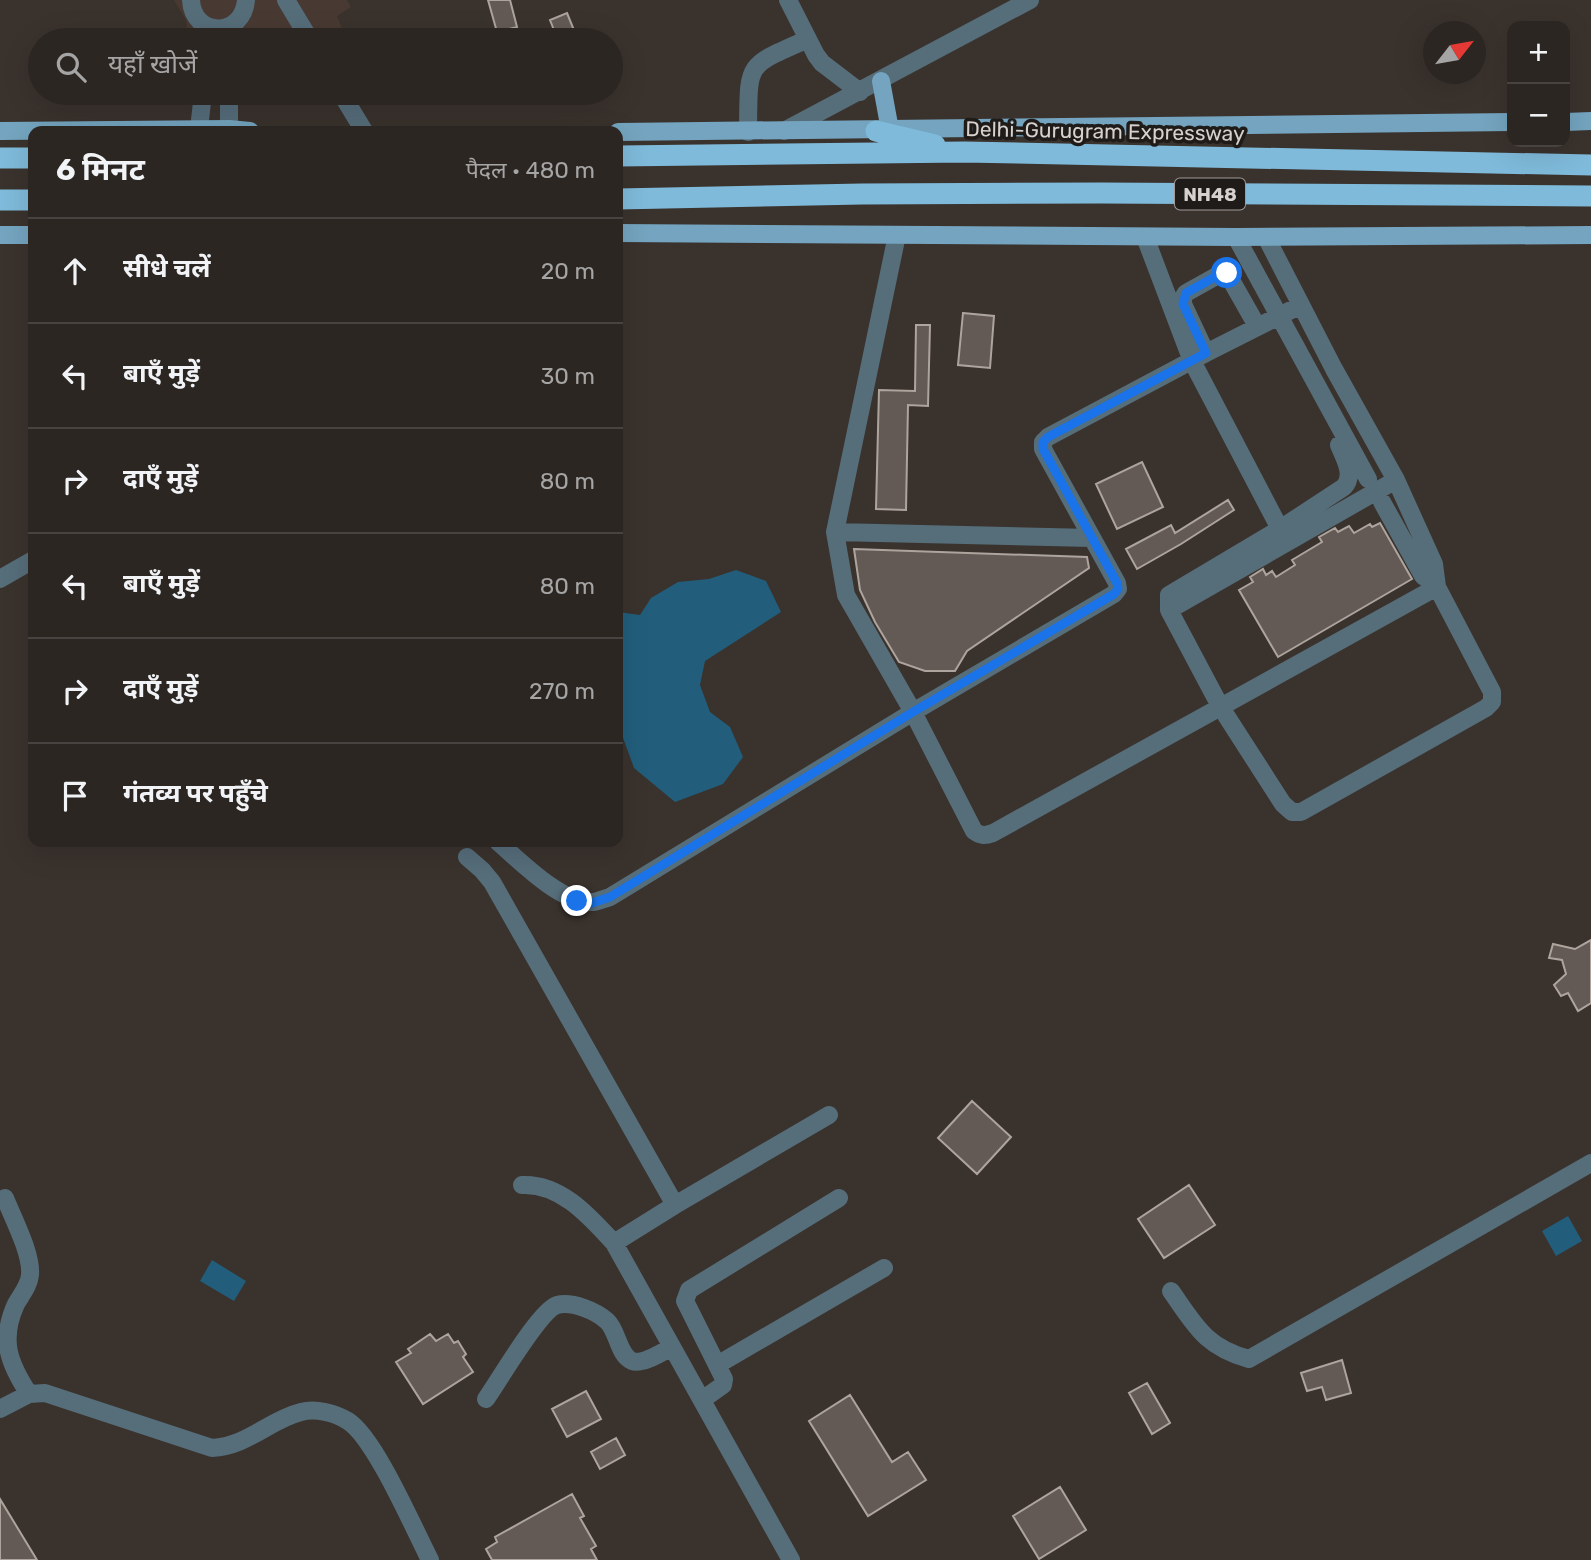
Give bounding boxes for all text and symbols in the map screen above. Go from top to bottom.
north arrow [1423,21,1486,84]
map controls [1507,21,1570,147]
button: + [1507,21,1570,84]
search box [28,28,623,105]
icon: search [52,48,90,86]
text: यहाँ खोजें [108,49,197,80]
button: − [1507,84,1570,147]
street label: Delhi-Gurugram Expressway [965,116,1245,146]
text: 6 मिनट [56,152,145,188]
text: पैदल · 480 m [466,156,595,184]
road number: NH48 [1175,178,1245,210]
icon: ahead [56,252,94,290]
text: सीधे चलें [123,253,211,284]
text: 20 m [541,257,595,285]
route start [1211,257,1242,288]
icon: left [56,357,94,395]
text: बाएँ मुड़ें [123,358,200,389]
text: 30 m [540,362,595,390]
icon: right [56,462,94,500]
text: दाएँ मुड़ें [123,463,198,494]
text: 80 m [540,467,595,495]
icon: left [56,567,94,605]
text: बाएँ मुड़ें [123,568,200,599]
text: 80 m [540,572,595,600]
icon: right [56,672,94,710]
text: दाएँ मुड़ें [123,673,198,704]
text: 270 m [529,677,595,705]
icon: arrive [56,777,94,815]
text: गंतव्य पर पहुँचे [123,778,268,809]
route end [561,885,592,916]

